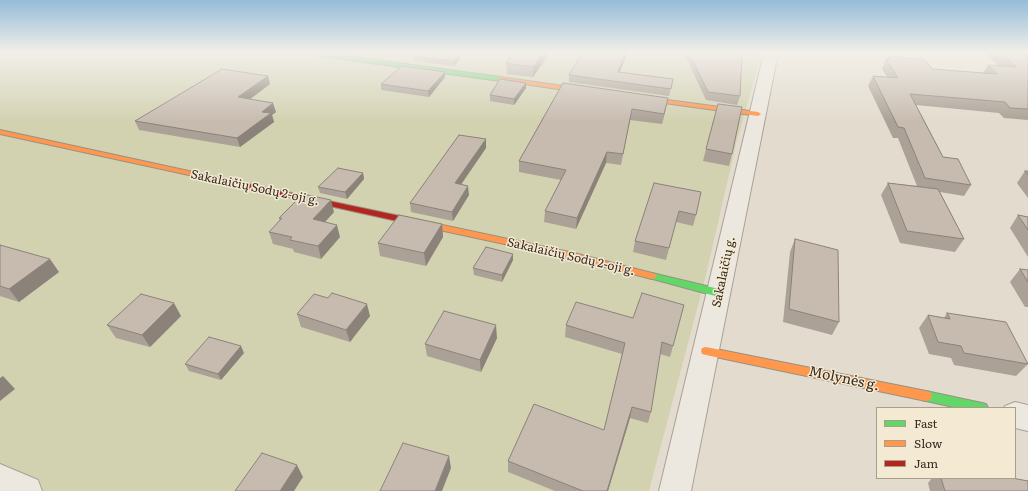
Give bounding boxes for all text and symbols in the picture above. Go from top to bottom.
street label: Sakalaičių Sodų 2-oji g. [190,167,320,209]
street label: Sakalaičių Sodų 2-oji g. [506,235,636,279]
street label: Sakalaičių g. [709,235,739,309]
street label: Molynės g. [807,363,881,395]
legend [876,407,1016,479]
text: Fast [914,414,937,432]
text: Slow [914,434,942,452]
text: Jam [914,454,938,472]

